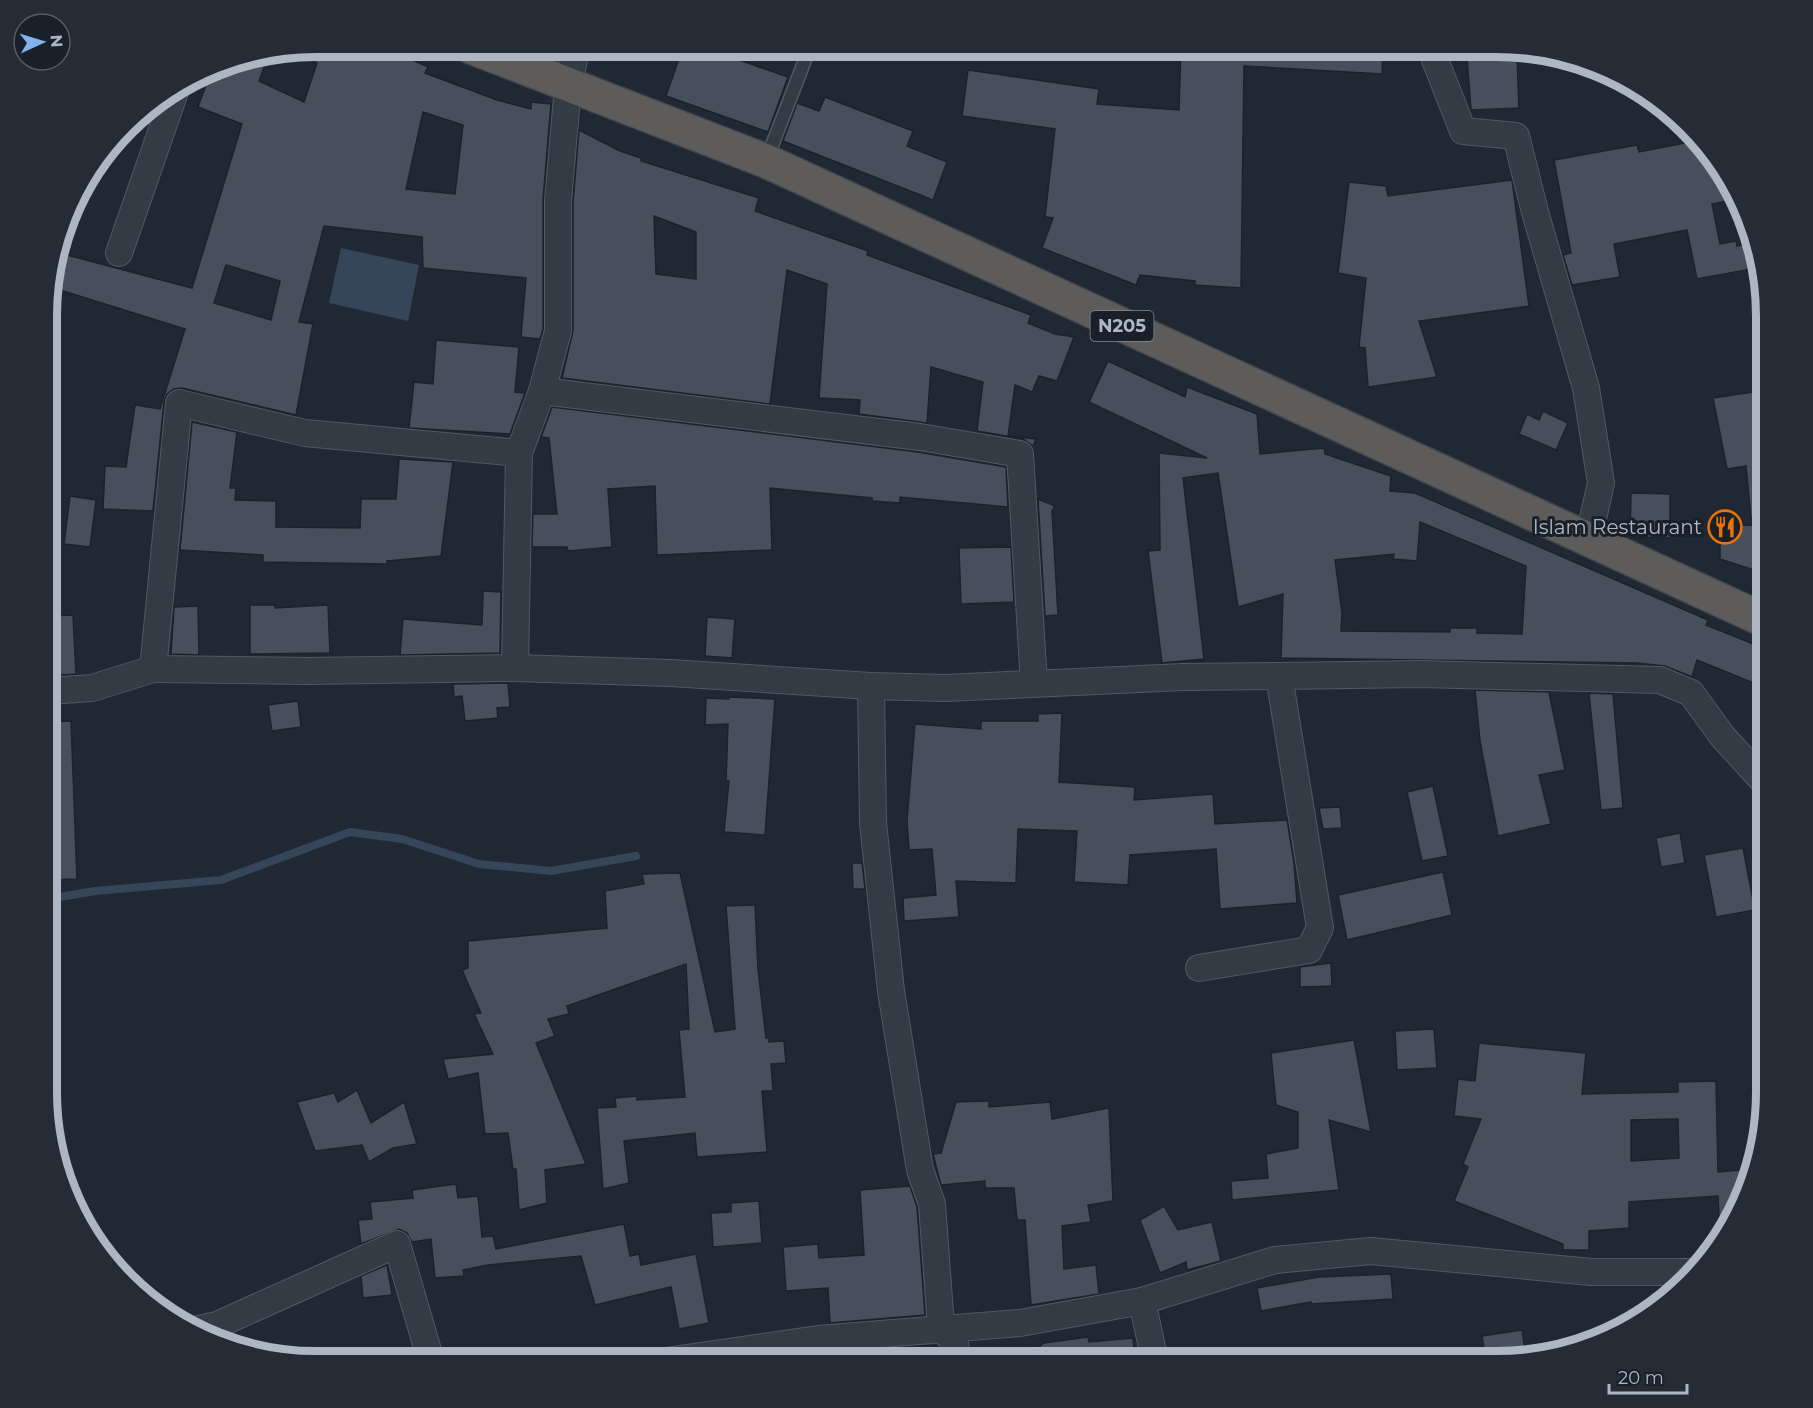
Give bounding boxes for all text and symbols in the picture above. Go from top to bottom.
north arrow [12,12,72,72]
text: N [47,34,66,48]
road number: N205 [1090,311,1154,341]
restaurant icon: Islam Restaurant [1707,509,1743,545]
place label: Islam Restaurant [1533,515,1702,539]
scale bar [1609,1357,1687,1395]
text: 20 m [1618,1367,1664,1389]

